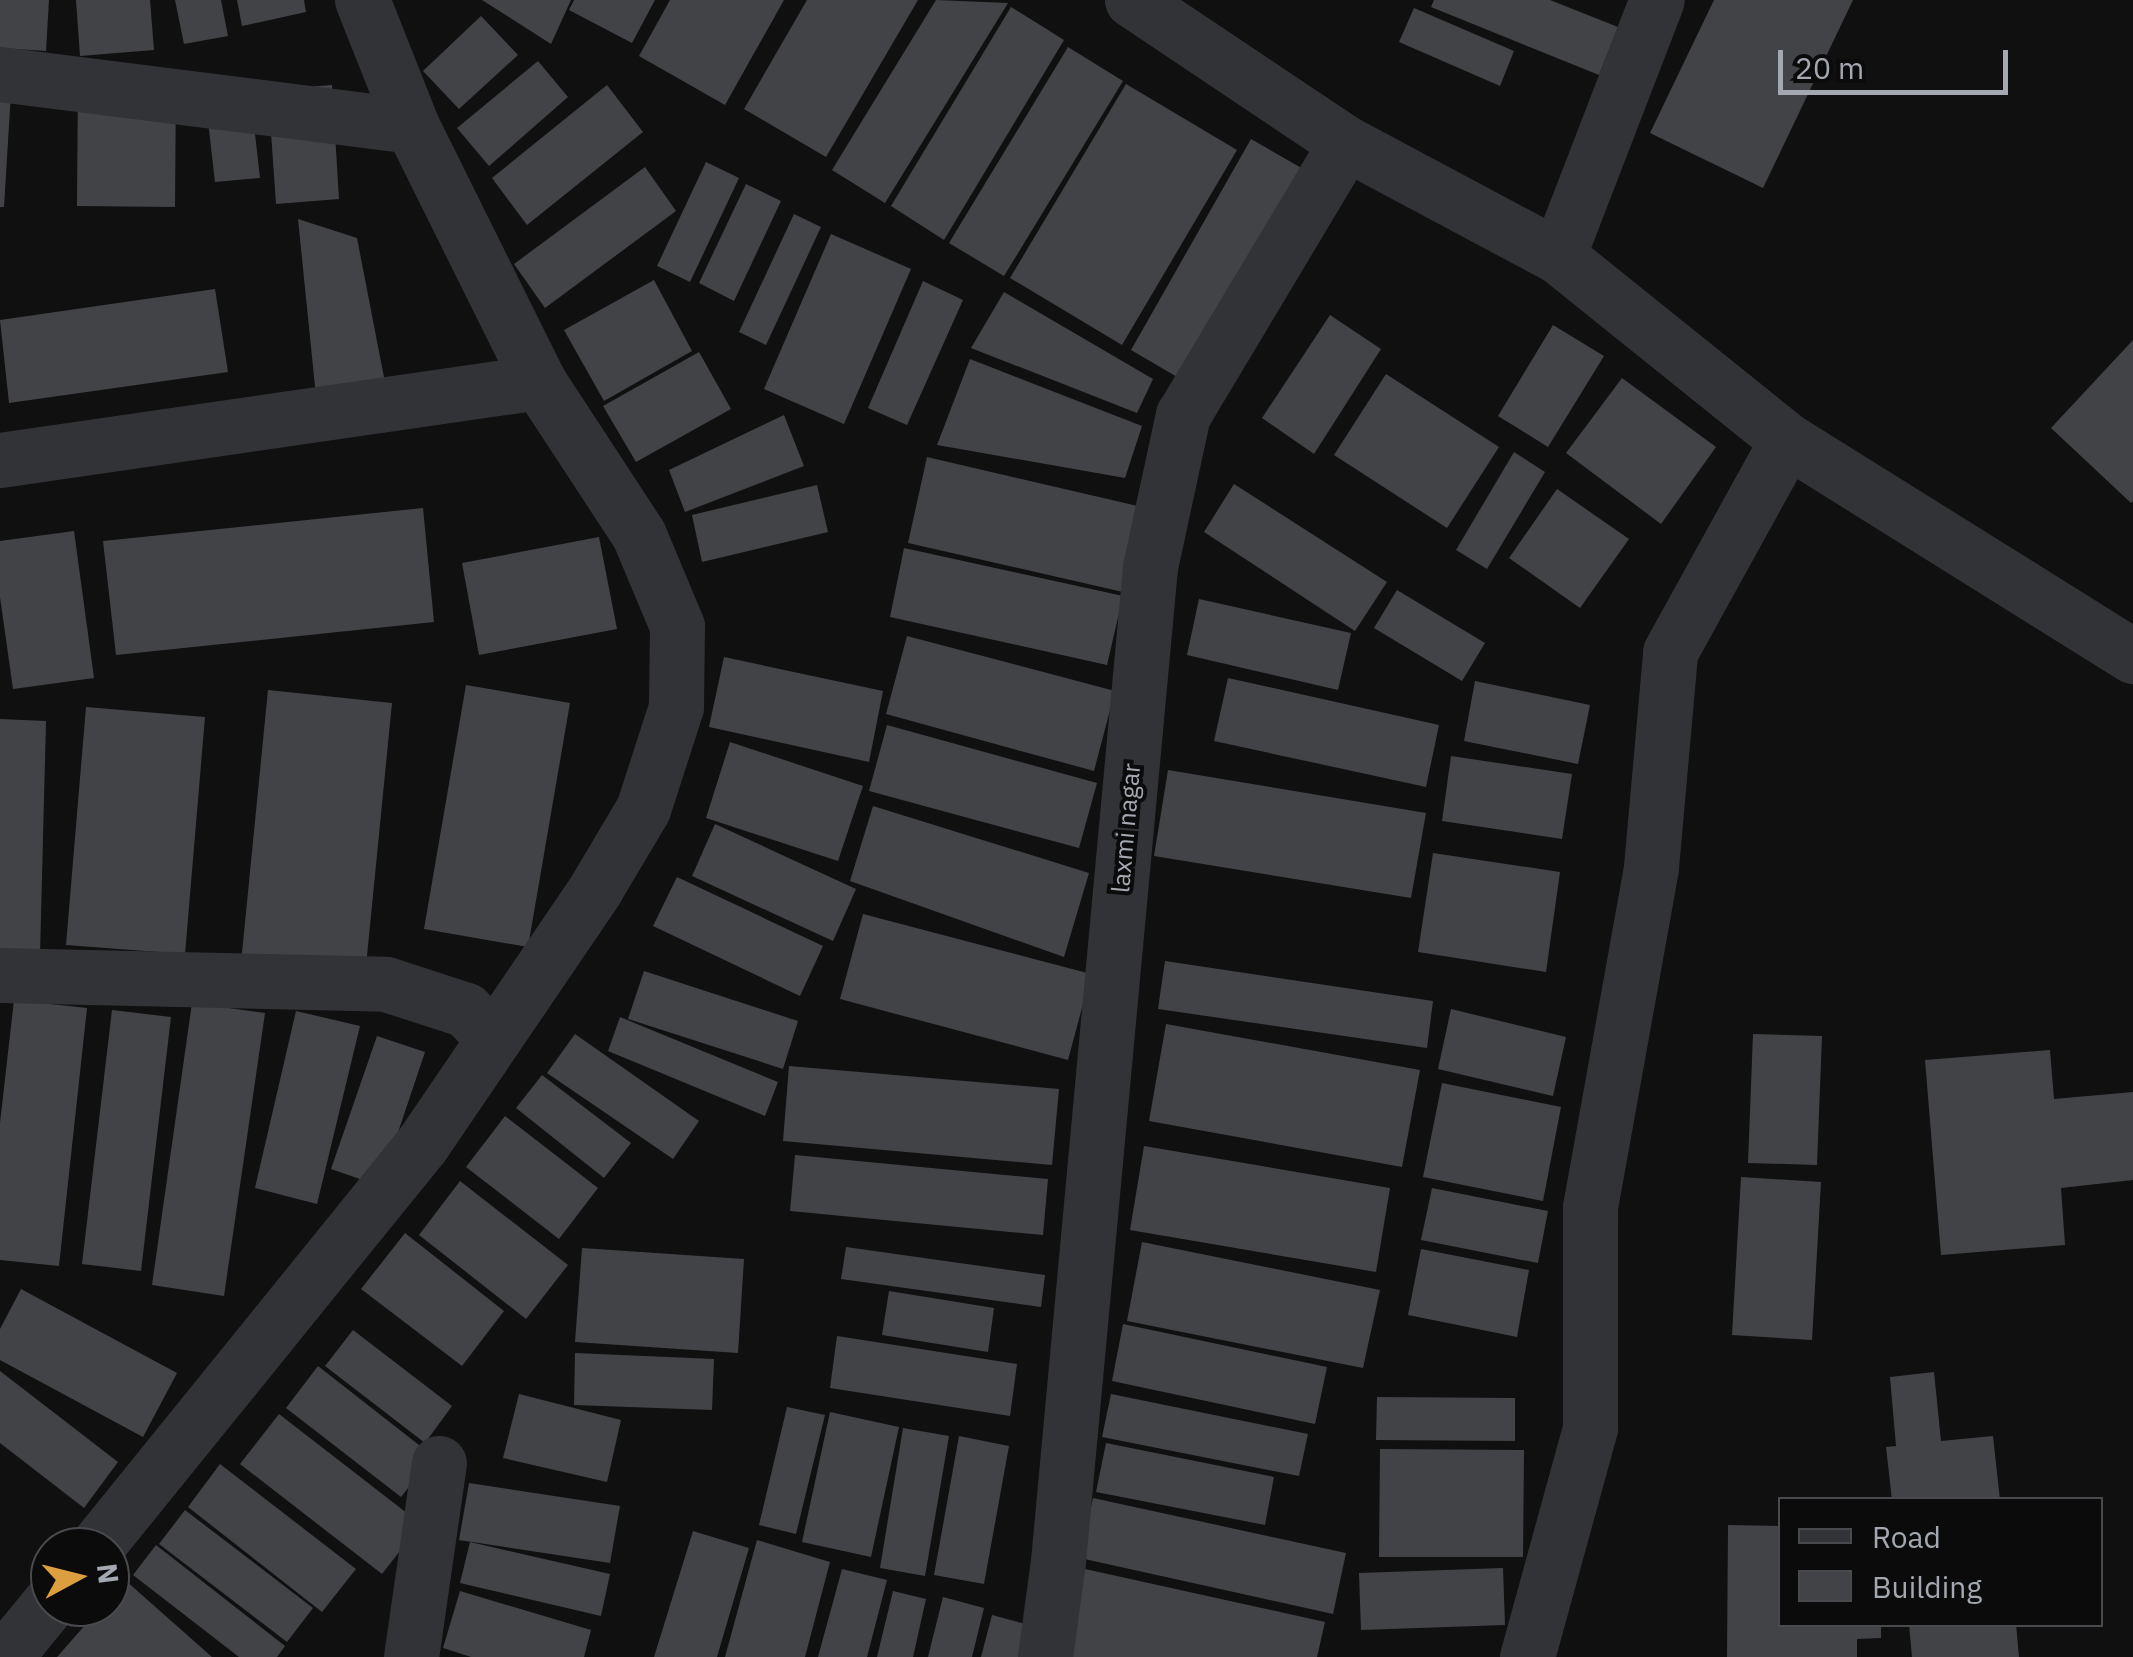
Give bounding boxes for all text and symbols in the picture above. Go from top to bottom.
scale bar [1783,30,2013,92]
text: 20 m [1795,48,1864,87]
street label: laxmi nagar [1105,762,1147,894]
legend [1778,1497,2103,1627]
text: Road [1872,1517,1941,1556]
north arrow [30,1527,130,1627]
text: N [89,1561,128,1586]
text: Building [1872,1567,1982,1606]

